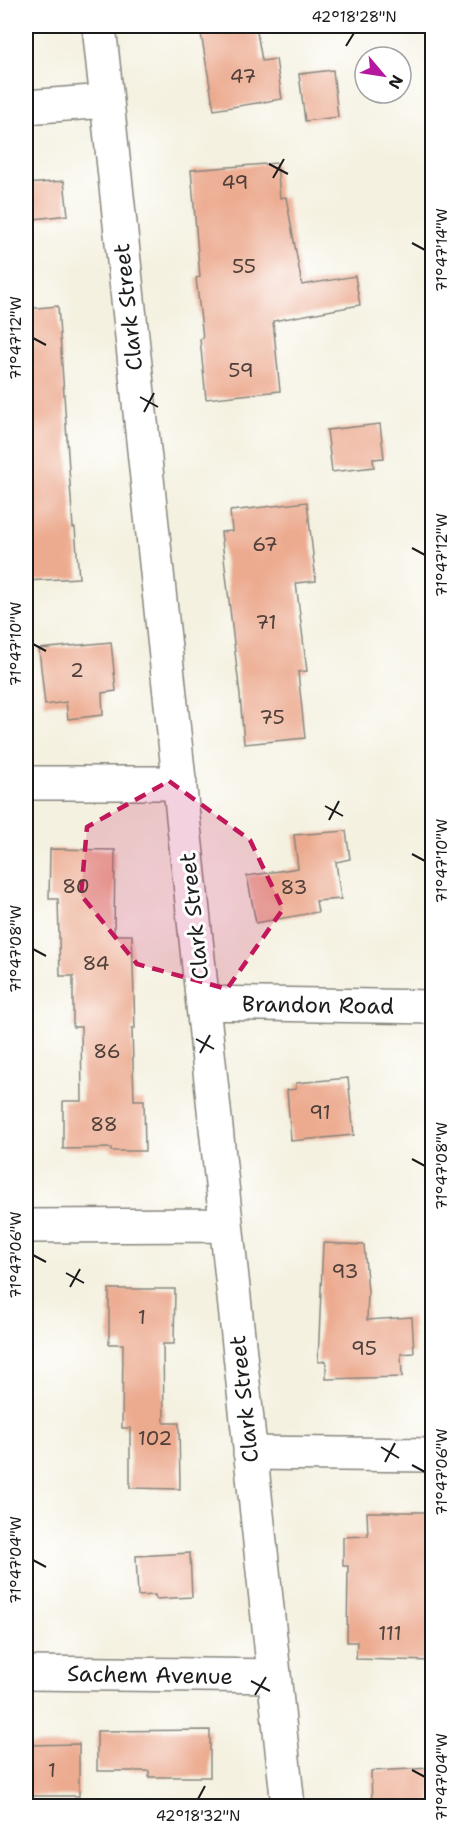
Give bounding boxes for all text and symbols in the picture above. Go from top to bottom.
text: 42°18'28"N [311,7,397,27]
north arrow [353,45,413,105]
house number: 47 [230,63,256,89]
text: N [383,71,408,93]
house number: 49 [221,169,249,195]
text: 71°47'14"W [432,208,452,292]
street label: Clark Street [107,242,149,372]
house number: 55 [232,253,256,279]
text: 71°47'12"W [6,296,26,380]
house number: 59 [228,357,254,383]
text: 71°47'12"W [432,513,452,597]
house number: 67 [252,531,278,557]
text: 71°47'10"W [6,602,26,686]
house number: 71 [255,609,277,635]
house number: 2 [70,657,84,683]
house number: 75 [259,704,285,730]
text: 71°47'10"W [432,819,452,903]
street label: Clark Street [173,851,215,981]
house number: 80 [62,873,90,899]
house number: 83 [281,874,307,900]
text: 71°47'08"W [6,905,26,993]
house number: 84 [82,950,110,976]
street label: Brandon Road [242,989,394,1021]
house number: 86 [93,1038,121,1064]
house number: 91 [309,1099,331,1125]
house number: 88 [90,1111,118,1137]
text: 71°47'08"W [432,1122,452,1210]
text: 71°47'06"W [6,1211,26,1299]
house number: 93 [331,1258,359,1284]
house number: 1 [138,1304,146,1330]
street label: Clark Street [223,1334,265,1464]
house number: 95 [351,1335,377,1361]
house number: 102 [138,1425,172,1451]
text: 71°47'06"W [432,1428,452,1516]
text: 71°47'04"W [6,1516,26,1604]
house number: 111 [378,1620,402,1646]
street label: Sachem Avenue [67,1659,233,1691]
text: 71°47'04"W [432,1733,452,1821]
house number: 1 [48,1757,56,1783]
text: 42°18'32"N [156,1806,240,1826]

